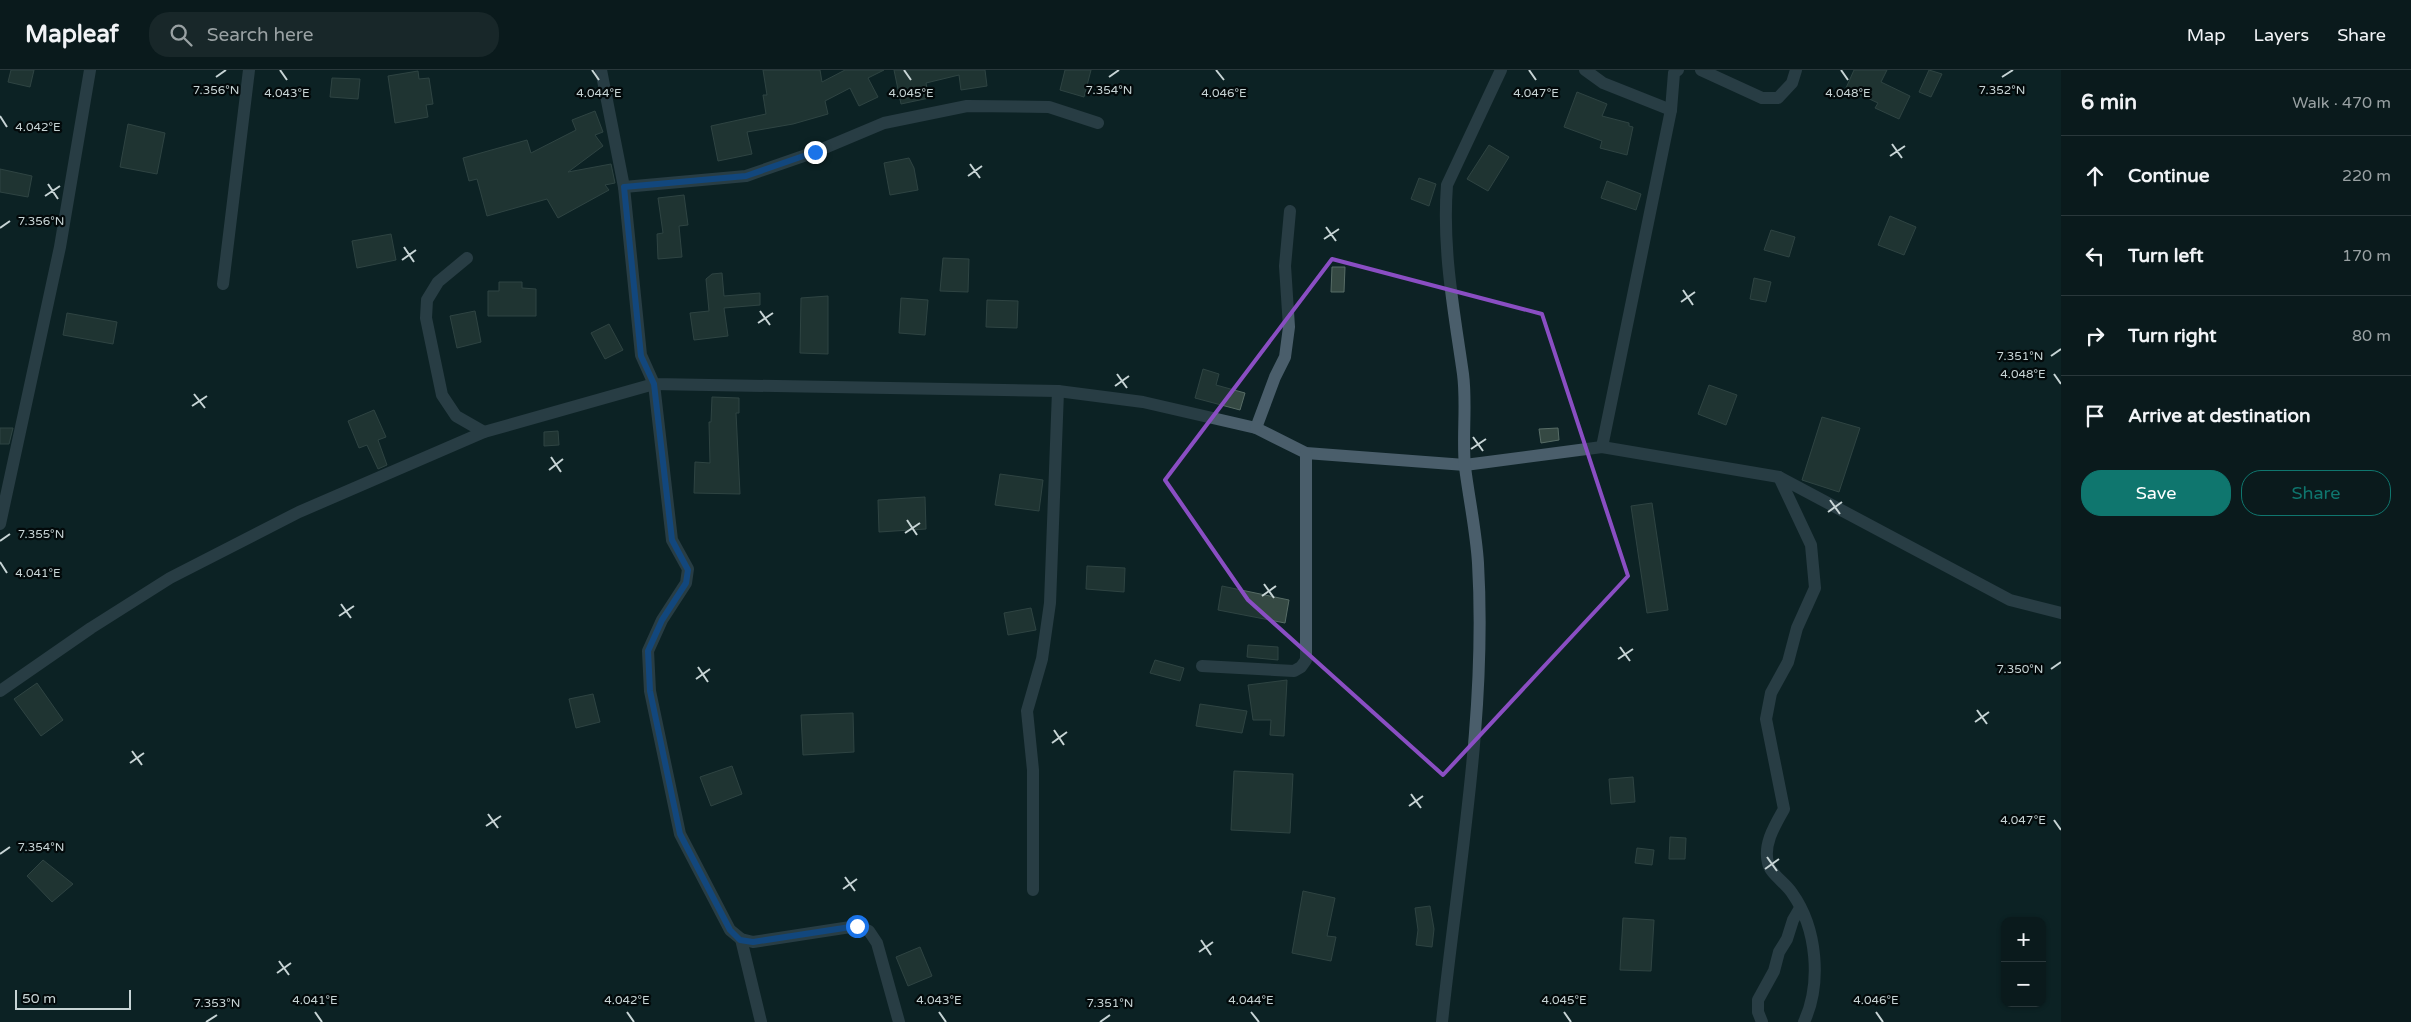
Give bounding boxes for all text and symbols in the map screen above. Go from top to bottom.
search box [149,12,499,57]
text: Mapleaf [25,20,119,49]
icon: search [167,21,195,49]
text: Search here [207,24,314,46]
text: Map [2187,24,2226,46]
text: Layers [2254,24,2309,46]
text: Share [2337,24,2386,46]
text: 7.356°N [193,83,239,97]
text: 7.354°N [1086,83,1132,97]
text: 7.352°N [1979,83,2025,97]
text: 4.043°E [264,86,310,100]
text: 4.044°E [576,86,622,100]
text: 4.045°E [888,86,934,100]
text: 4.046°E [1201,86,1247,100]
text: 4.047°E [1513,86,1559,100]
text: 4.048°E [1825,86,1871,100]
text: 6 min [2081,90,2137,115]
text: Walk · 470 m [2292,93,2391,113]
text: 4.042°E [15,120,61,134]
route end [804,141,827,164]
icon: ahead [2081,162,2109,190]
text: Continue [2128,165,2210,187]
text: 220 m [2342,166,2391,186]
text: 7.356°N [18,214,64,228]
icon: left [2081,242,2109,270]
text: Turn left [2128,245,2204,267]
text: 170 m [2342,246,2391,266]
icon: right [2081,322,2109,350]
text: Turn right [2128,325,2216,347]
text: 80 m [2352,326,2391,346]
text: 7.351°N [1997,349,2043,363]
text: 4.048°E [2000,367,2046,381]
icon: arrive [2081,402,2109,430]
text: Arrive at destination [2128,405,2311,427]
button: Save [2081,470,2231,516]
button: Share [2241,470,2391,516]
text: 7.355°N [18,527,64,541]
text: 4.041°E [15,566,61,580]
text: 7.350°N [1997,662,2043,676]
text: 4.047°E [2000,813,2046,827]
text: 7.354°N [18,840,64,854]
route start [846,915,869,938]
map controls [2001,917,2046,1007]
button: + [2001,917,2046,962]
button: − [2001,962,2046,1007]
scale bar [15,987,131,1010]
text: 50 m [22,990,56,1007]
text: 4.041°E [292,993,338,1007]
text: 4.042°E [604,993,650,1007]
text: 4.043°E [916,993,962,1007]
text: 4.044°E [1228,993,1274,1007]
text: 4.045°E [1541,993,1587,1007]
text: 4.046°E [1853,993,1899,1007]
text: 7.353°N [194,996,240,1010]
text: 7.351°N [1087,996,1133,1010]

